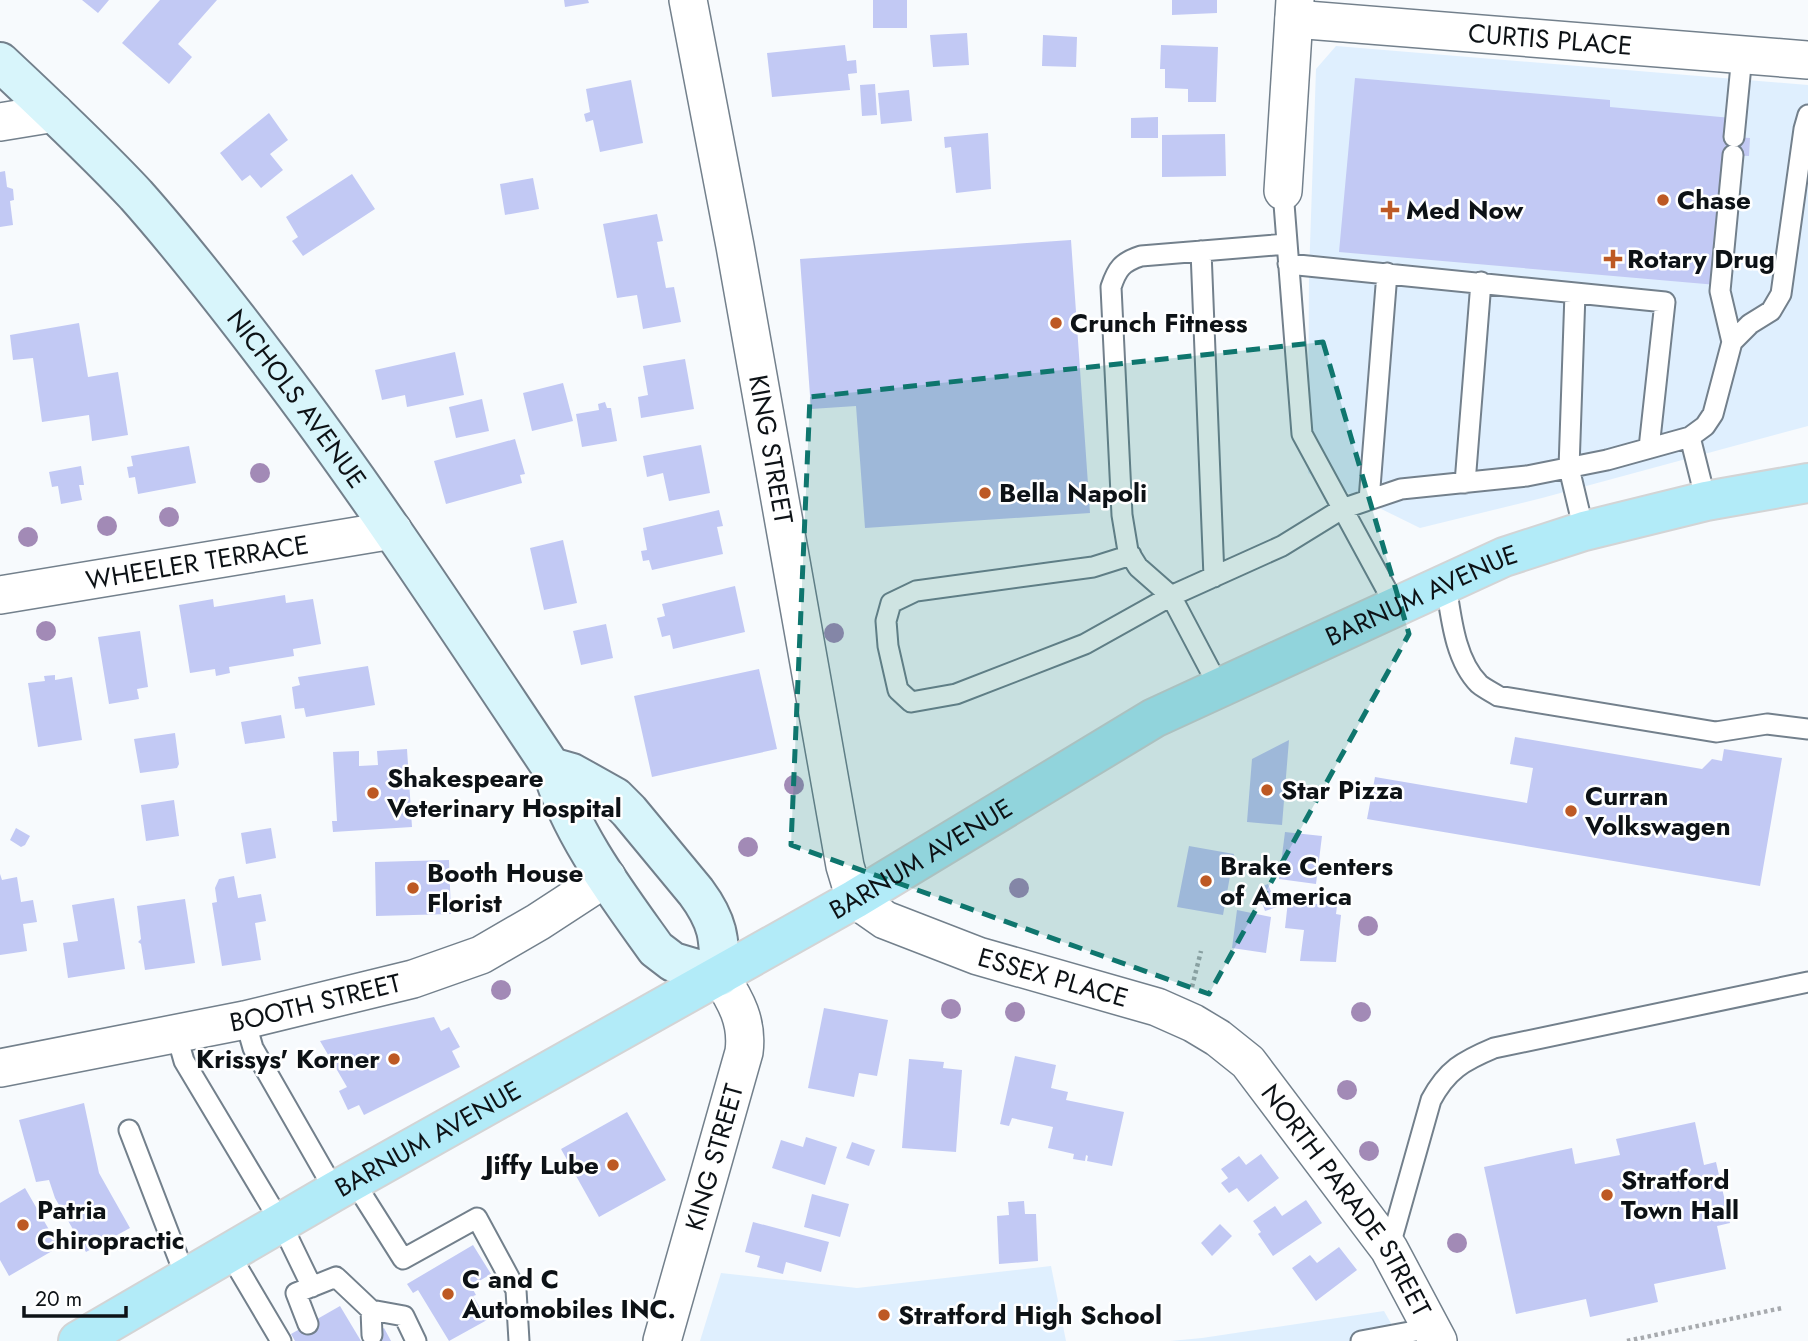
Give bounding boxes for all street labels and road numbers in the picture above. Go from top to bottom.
street label: CURTIS PLACE [1467,14,1634,65]
street label: NICHOLS AVENUE [218,301,376,496]
street label: KING STREET [739,372,803,527]
street label: WHEELER TERRACE [83,525,312,600]
street label: BARNUM AVENUE [1319,535,1522,656]
street label: BARNUM AVENUE [822,789,1020,929]
street label: ESSEX PLACE [973,938,1133,1017]
street label: BOOTH STREET [226,964,405,1042]
street label: BARNUM AVENUE [328,1071,528,1206]
street label: NORTH PARADE STREET [1252,1076,1441,1323]
street label: KING STREET [675,1080,753,1235]

